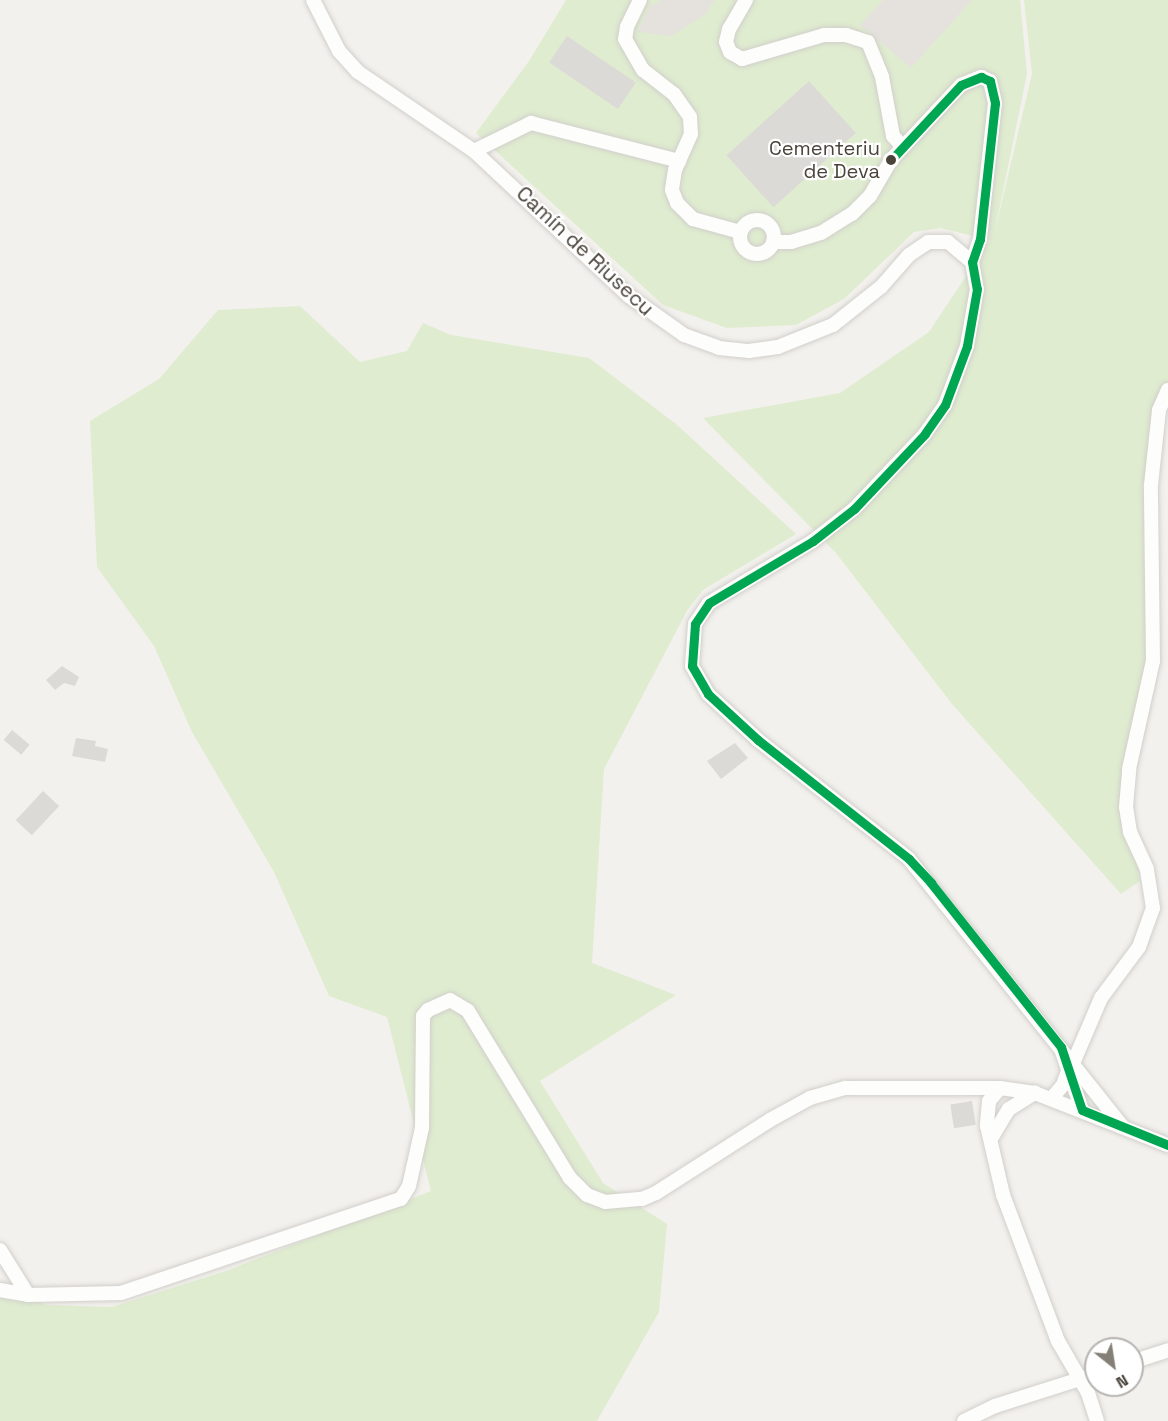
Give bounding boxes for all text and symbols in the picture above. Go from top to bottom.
place label: Cementeriu de Deva [769,136,880,183]
marker: Cementeriu de Deva [885,154,897,166]
street label: Camín de Riusecu [511,181,659,321]
north arrow [1084,1337,1144,1397]
text: N [1112,1370,1132,1393]

